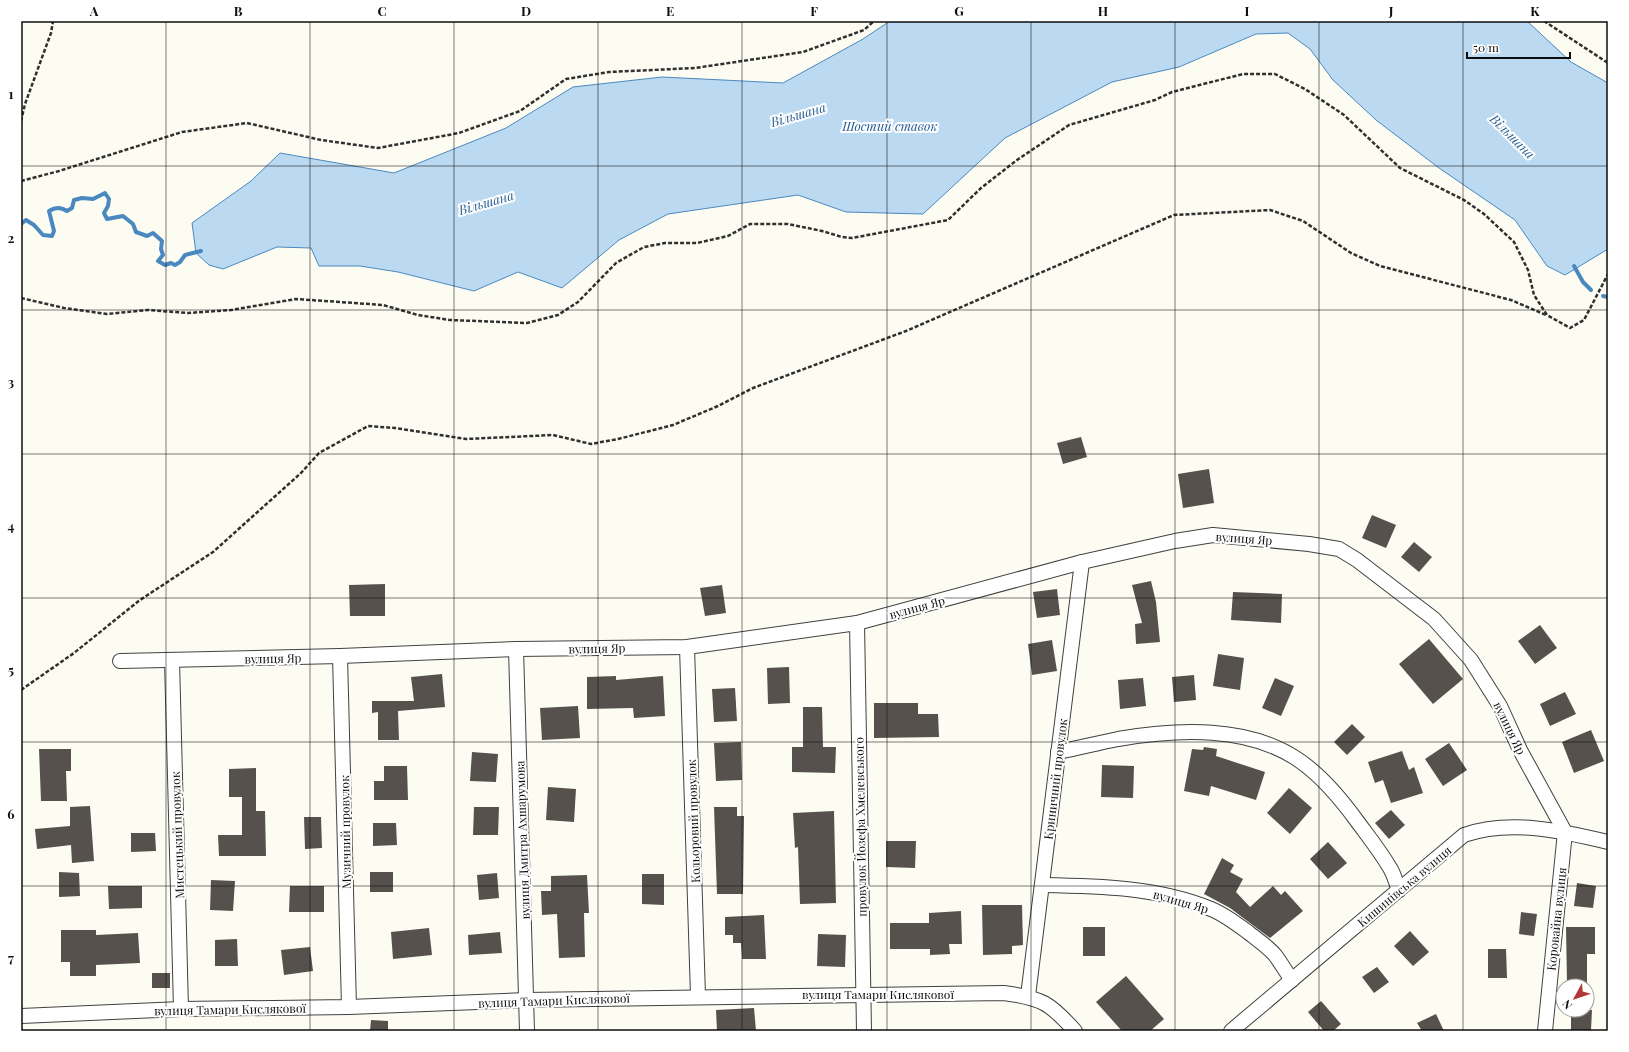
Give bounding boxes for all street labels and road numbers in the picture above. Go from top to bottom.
street label: вулиця Яр [1215,528,1273,548]
street label: вулиця Яр [887,592,947,622]
street label: вулиця Яр [568,640,626,656]
street label: вулиця Яр [244,650,302,666]
street label: вулиця Яр [1490,699,1530,757]
street label: Криничний провулок [1040,717,1070,840]
street label: провулок Йозефа Хмелевського [850,737,870,917]
street label: Кольоровий провулок [683,759,703,883]
street label: вулиця Дмитра Ахшарумова [511,760,533,920]
street label: Мистецький провулок [167,771,187,899]
street label: Музичний провулок [336,775,354,889]
street label: Кишинівська вулиця [1354,842,1455,930]
street label: Коровайна вулиця [1543,866,1569,971]
street label: вулиця Яр [1151,885,1211,917]
street label: вулиця Тамари Кислякової [802,986,954,1002]
street label: вулиця Тамари Кислякової [478,989,631,1011]
street label: вулиця Тамари Кислякової [154,1000,307,1018]

